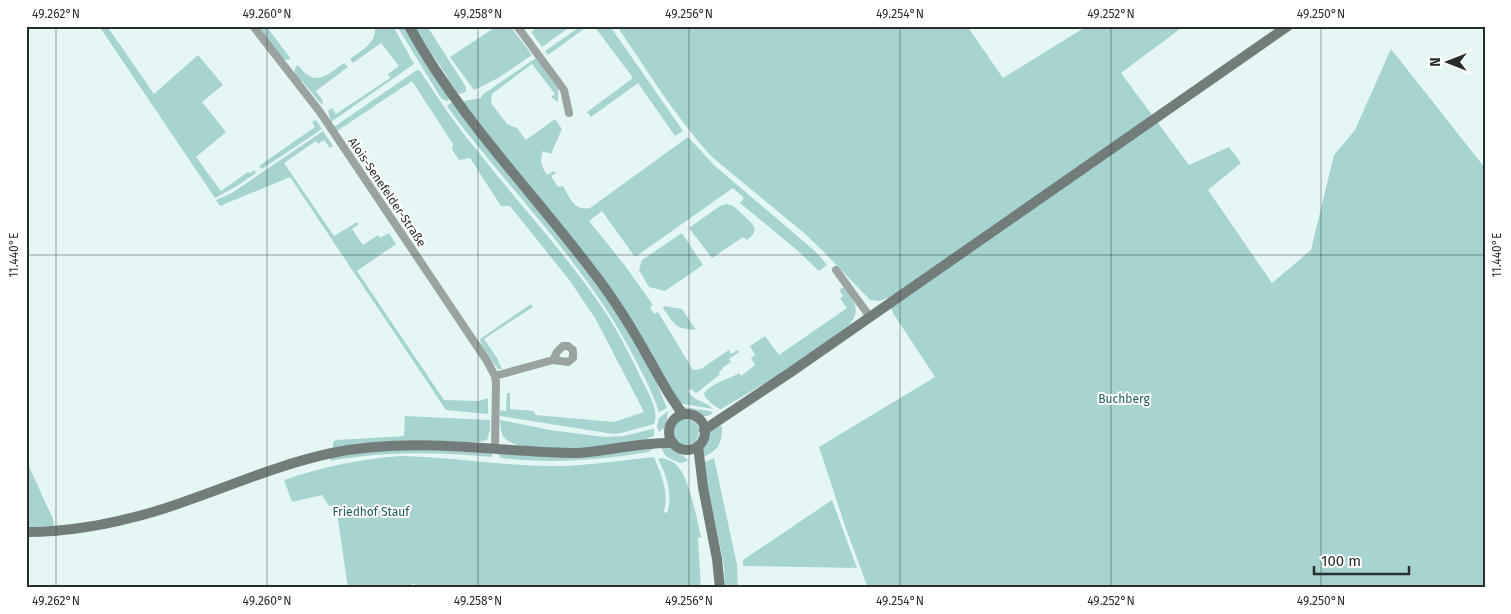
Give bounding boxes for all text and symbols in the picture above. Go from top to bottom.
text: 49.262°N [32,7,80,21]
text: 49.260°N [243,7,291,21]
text: 49.258°N [454,7,502,21]
text: 49.256°N [665,7,713,21]
text: 49.254°N [876,7,924,21]
text: 49.252°N [1087,7,1135,21]
text: 49.250°N [1297,7,1345,21]
north arrow [1424,38,1474,88]
text: N [1427,57,1444,67]
street label: Alois-Senefelder-Straße [345,135,429,249]
text: 11.440°E [7,233,21,277]
text: 11.440°E [1490,233,1504,277]
park label: Buchberg [1098,392,1150,406]
park label: Friedhof Stauf [333,505,410,519]
scale bar [1314,544,1408,576]
text: 100 m [1321,552,1361,570]
text: 49.262°N [32,594,80,608]
text: 49.260°N [243,594,291,608]
text: 49.258°N [454,594,502,608]
text: 49.256°N [665,594,713,608]
text: 49.254°N [876,594,924,608]
text: 49.252°N [1087,594,1135,608]
text: 49.250°N [1297,594,1345,608]

